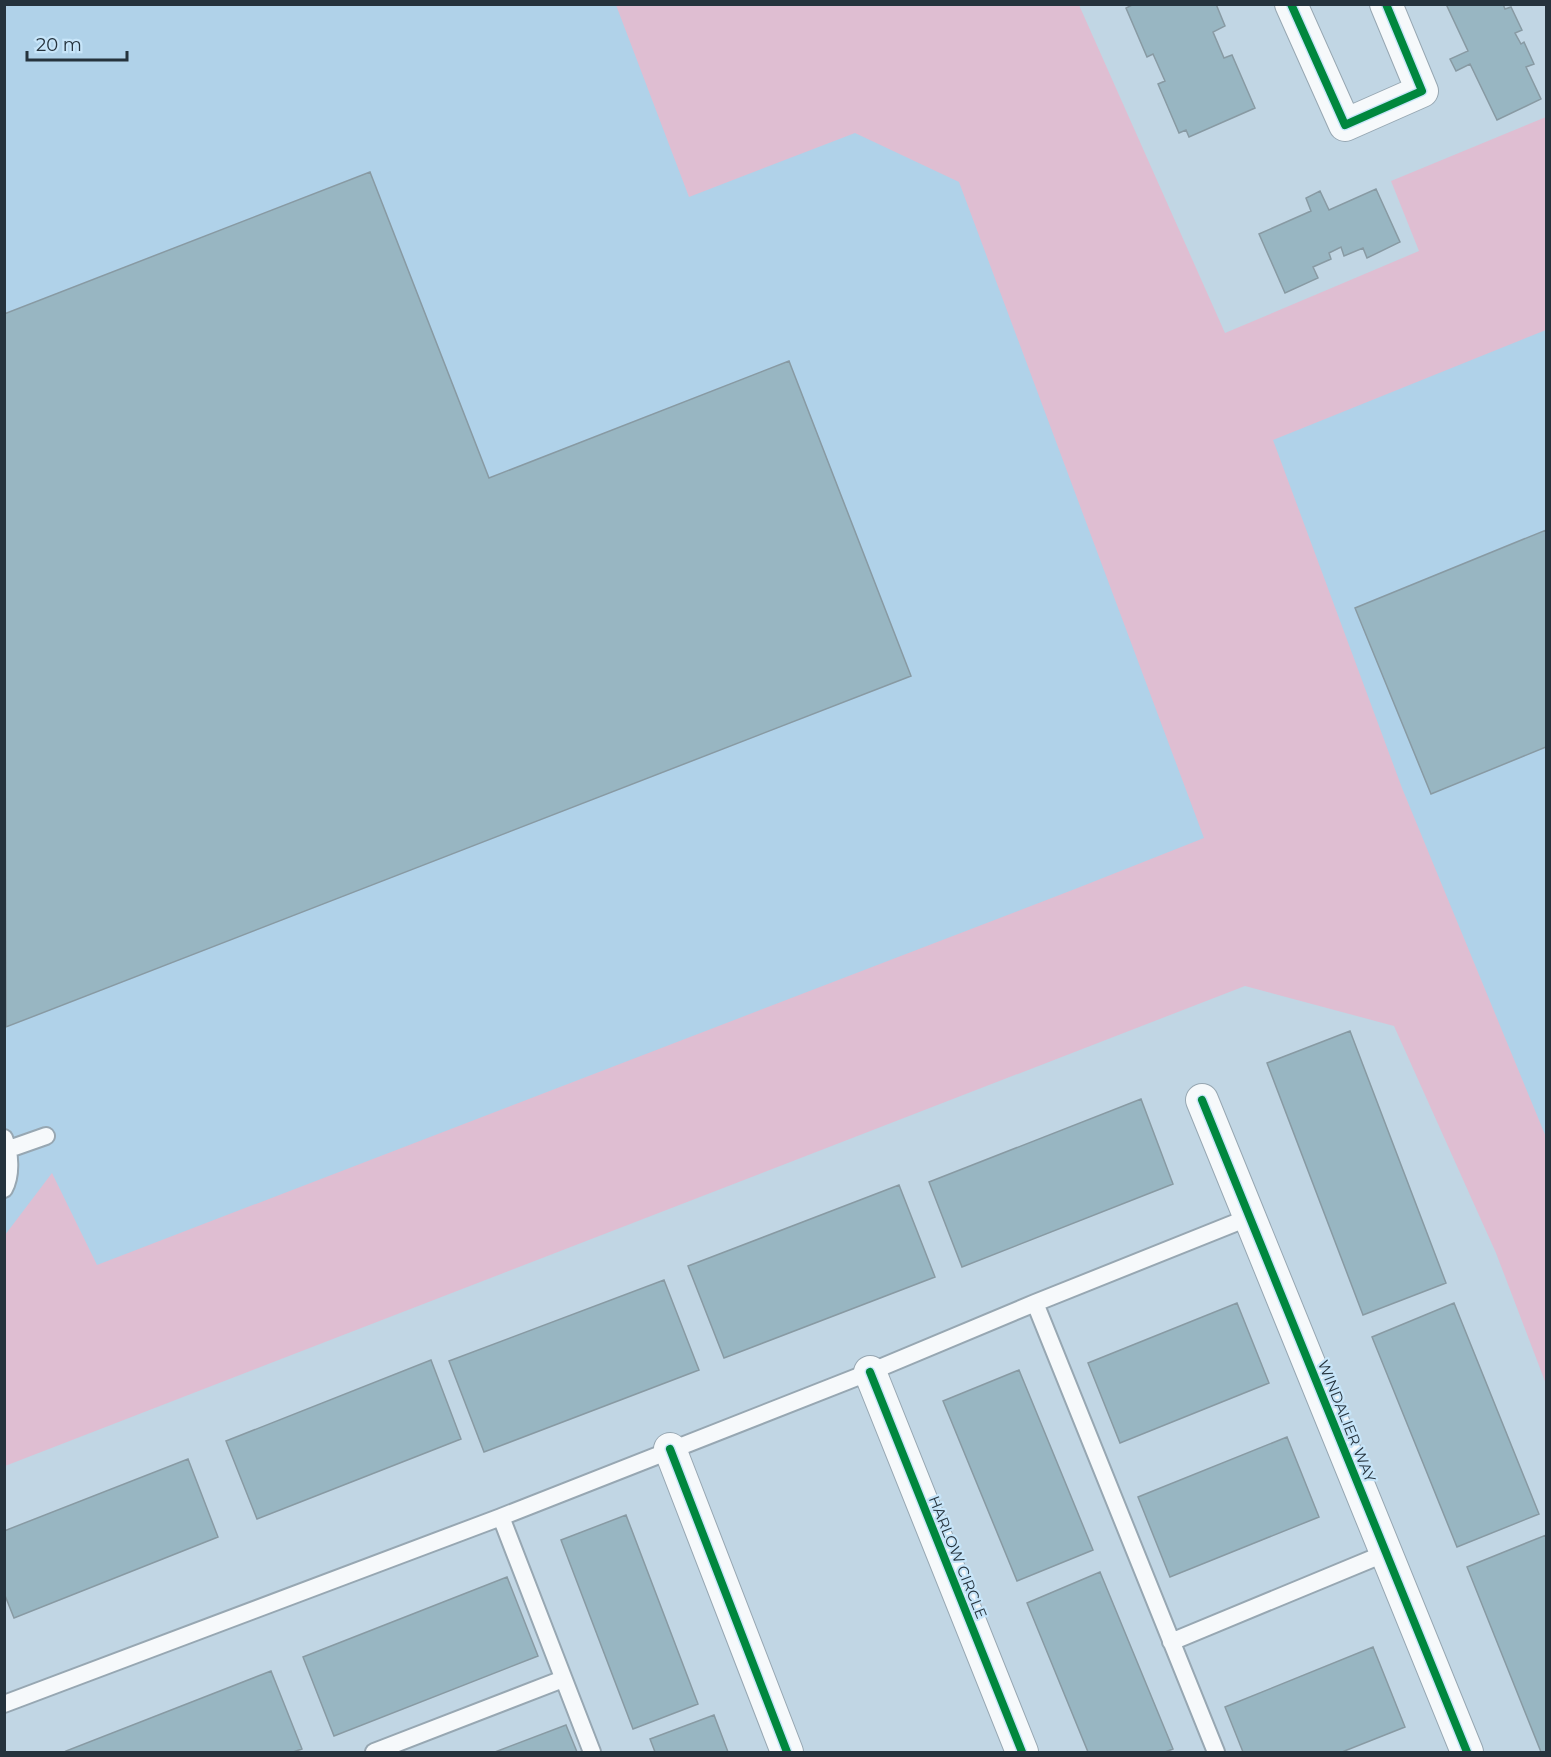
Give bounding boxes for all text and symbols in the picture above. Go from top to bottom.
scale bar [27,24,128,62]
text: 20 m [36,34,82,56]
street label: WINDALIER WAY [1314,1357,1380,1485]
street label: HARLOW CIRCLE [925,1493,991,1621]

